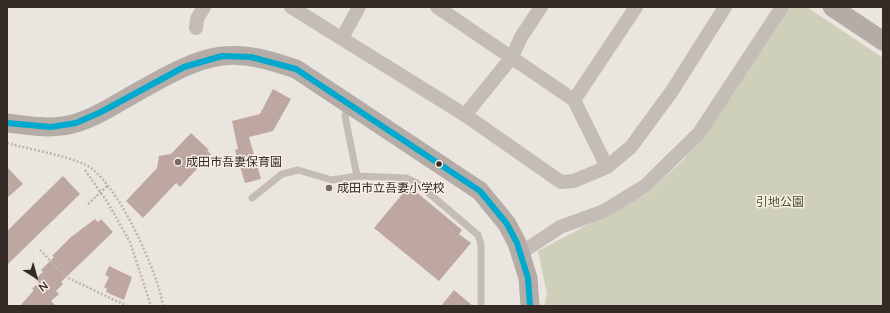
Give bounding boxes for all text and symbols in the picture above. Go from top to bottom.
place label: 成田市吾妻保育園 [186,155,282,169]
marker: 成田市吾妻保育園 [173,157,183,167]
unlabelled marker [434,159,444,169]
place label: 成田市立吾妻小学校 [337,181,445,195]
marker: 成田市立吾妻小学校 [324,183,334,193]
park label: 引地公園 [756,195,804,209]
north arrow [16,257,56,297]
text: N [36,279,51,295]

